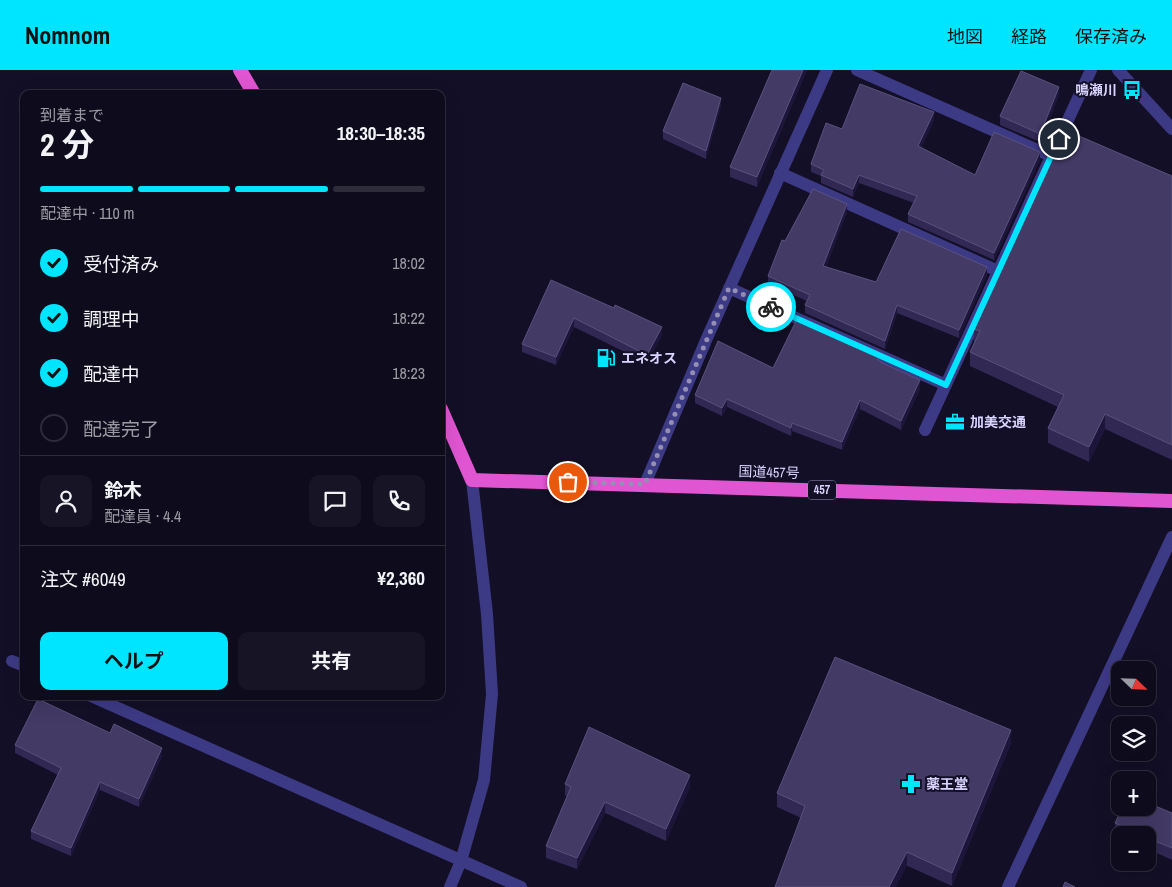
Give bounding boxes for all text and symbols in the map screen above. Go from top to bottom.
text: Nomnom [25,19,110,51]
text: 地図 [947,24,983,49]
text: 経路 [1011,24,1047,49]
text: 保存済み [1075,24,1147,49]
bus stop icon: 鳴瀬川 [1121,79,1143,101]
place label: 鳴瀬川 [1075,81,1117,99]
text: 到着まで [40,104,104,126]
pin [1038,118,1080,160]
text: 18:30–18:35 [337,120,425,146]
text: 2 分 [40,123,94,166]
icon: home [1045,125,1073,153]
text: 配達中 · 110 m [40,202,134,224]
icon: check [40,249,68,277]
text: 受付済み [83,251,159,277]
text: 18:02 [392,252,425,274]
courier [746,282,796,332]
icon: bike [757,293,785,321]
icon: check [40,304,68,332]
text: 調理中 [83,306,140,332]
text: 18:22 [392,307,425,329]
fuel station icon: エネオス [595,347,617,369]
place label: エネオス [621,349,677,367]
icon: check [40,359,68,387]
text: 配達中 [83,361,140,387]
text: 18:23 [392,362,425,384]
office icon: 加美交通 [944,411,966,433]
place label: 加美交通 [970,413,1026,431]
text: 配達完了 [83,416,159,442]
pin [547,461,589,503]
street label: 国道457号 [738,462,800,482]
icon: bag [554,468,582,496]
button: person [40,475,92,527]
button: chat [309,475,361,527]
button: phone [373,475,425,527]
text: 鈴木 [104,477,142,503]
road number: 457 [808,480,836,500]
text: 配達員 · 4.4 [104,505,181,527]
text: ¥2,360 [377,565,425,591]
text: 注文 #6049 [40,566,126,592]
button: ヘルプ [40,632,228,690]
button: 共有 [238,632,425,690]
north arrow [1111,661,1156,706]
map controls [1111,661,1156,871]
button: layers [1111,716,1156,761]
button: + [1111,771,1156,816]
pharmacy icon: 薬王堂 [900,773,922,795]
place label: 薬王堂 [926,775,968,793]
button: − [1111,826,1156,871]

